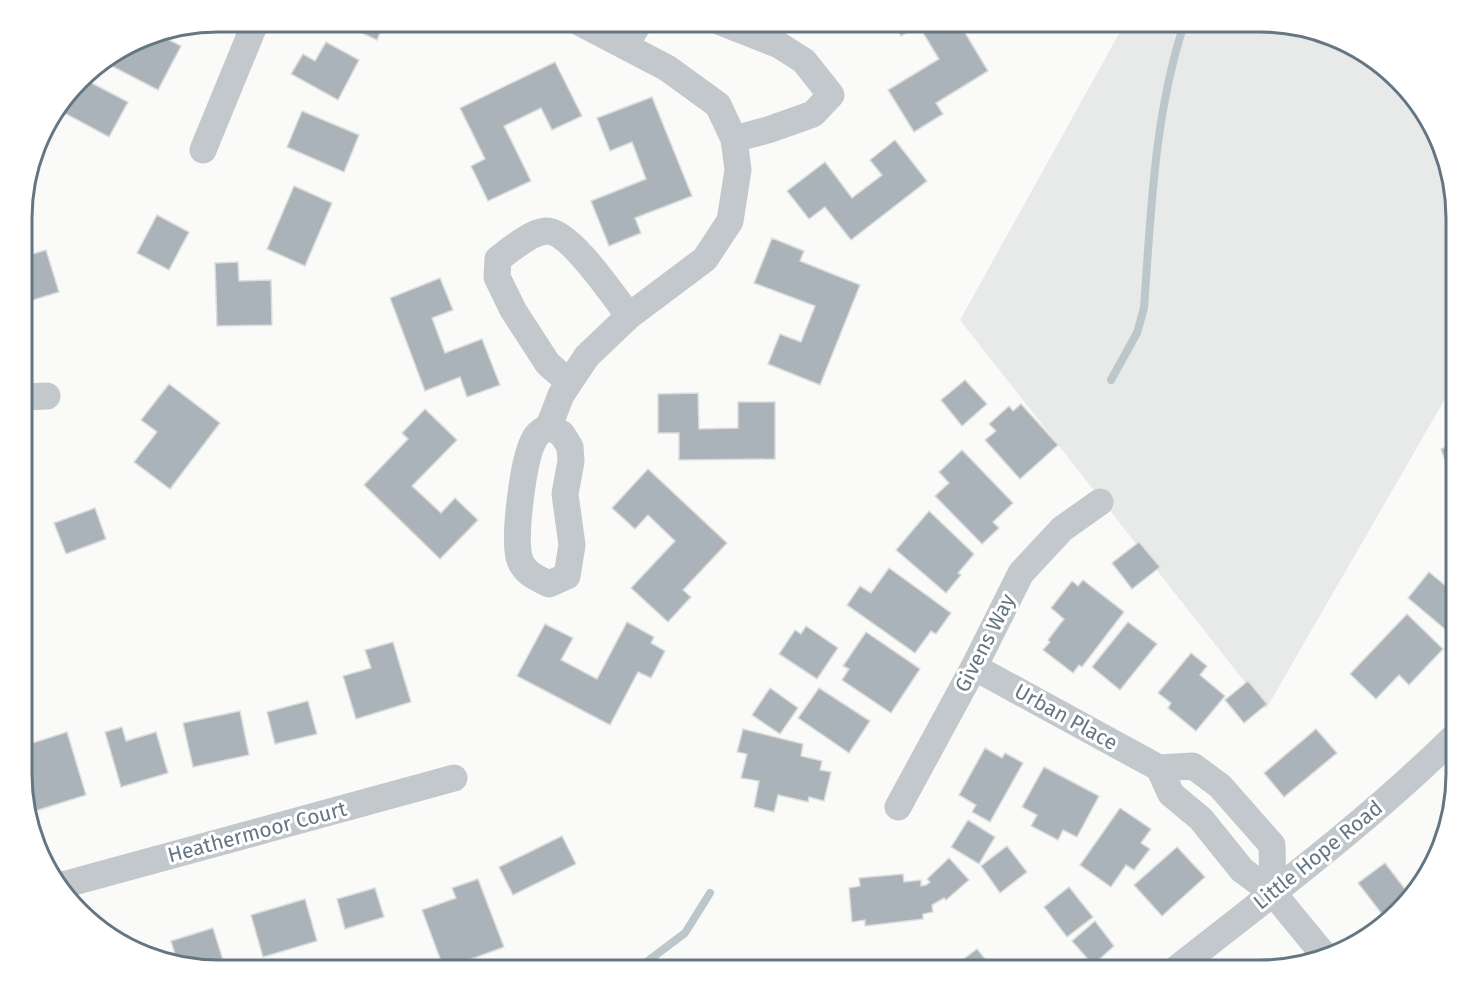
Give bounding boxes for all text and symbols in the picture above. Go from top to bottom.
street label: Givens Way [949,589,1021,696]
street label: Urban Place [1010,678,1122,756]
street label: Little Hope Road [1248,795,1388,915]
street label: Heathermoor Court [165,796,350,868]

